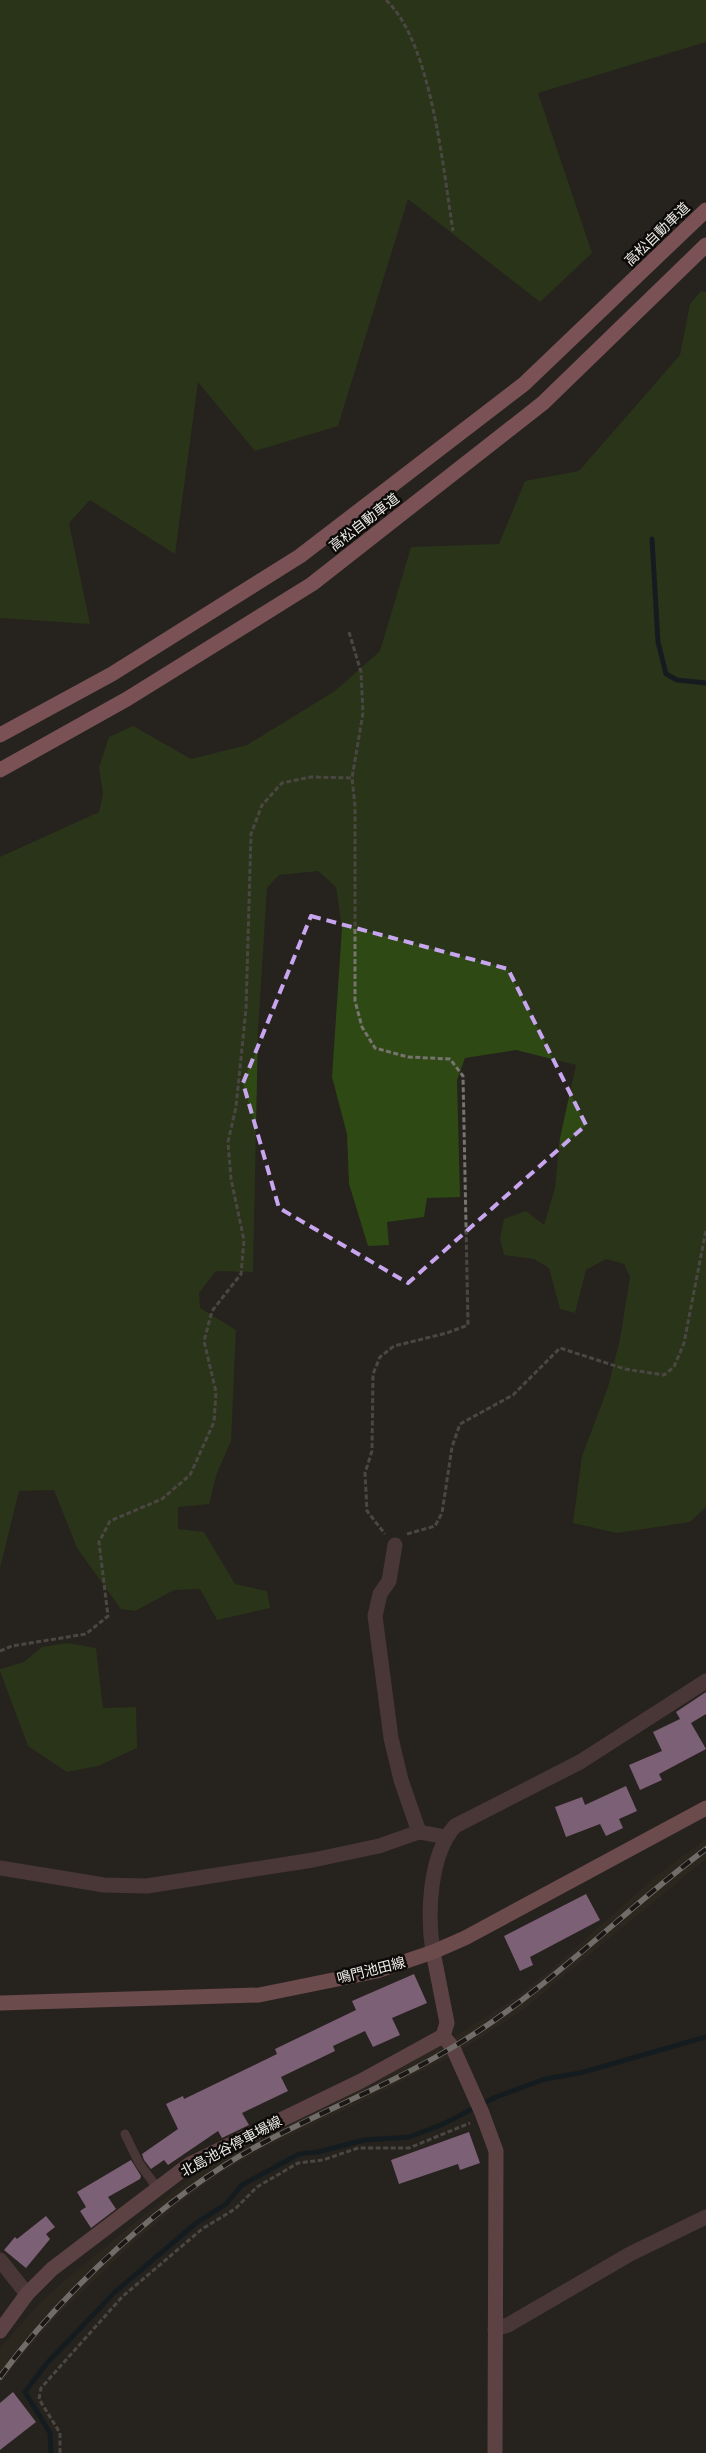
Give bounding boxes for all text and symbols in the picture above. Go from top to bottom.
street label: 高松自動車道 [620,198,694,270]
street label: 高松自動車道 [325,488,403,556]
street label: 鳴門池田線 [335,1952,407,1988]
street label: 北島池谷停車場線 [177,2111,285,2181]

